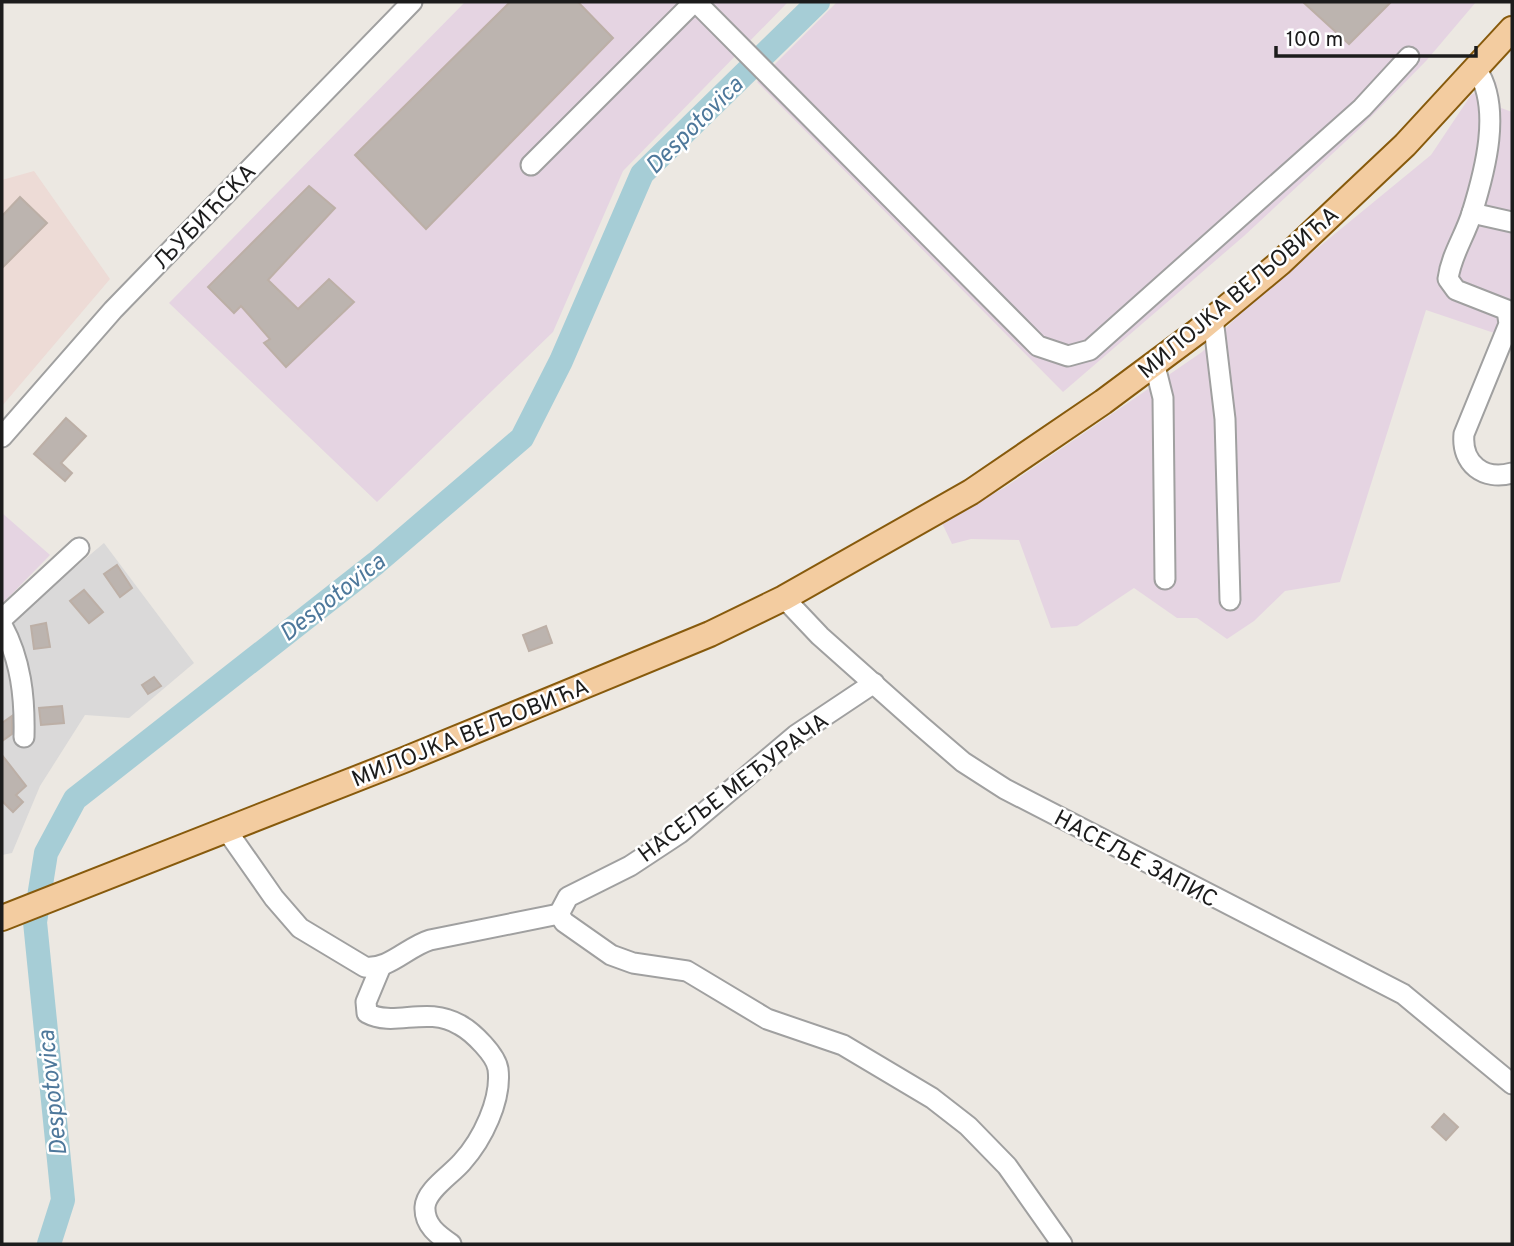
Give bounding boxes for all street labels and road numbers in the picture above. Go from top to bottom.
street label: ЉУБИЋСКА [148,159,264,277]
street label: МИЛОЈКА ВЕЉОВИЋА [1133,201,1346,387]
street label: МИЛОЈКА ВЕЉОВИЋА [348,673,594,795]
street label: НАСЕЉЕ МЕЂУРАЧА [633,708,836,870]
street label: НАСЕЉЕ ЗАПИС [1048,805,1221,915]

